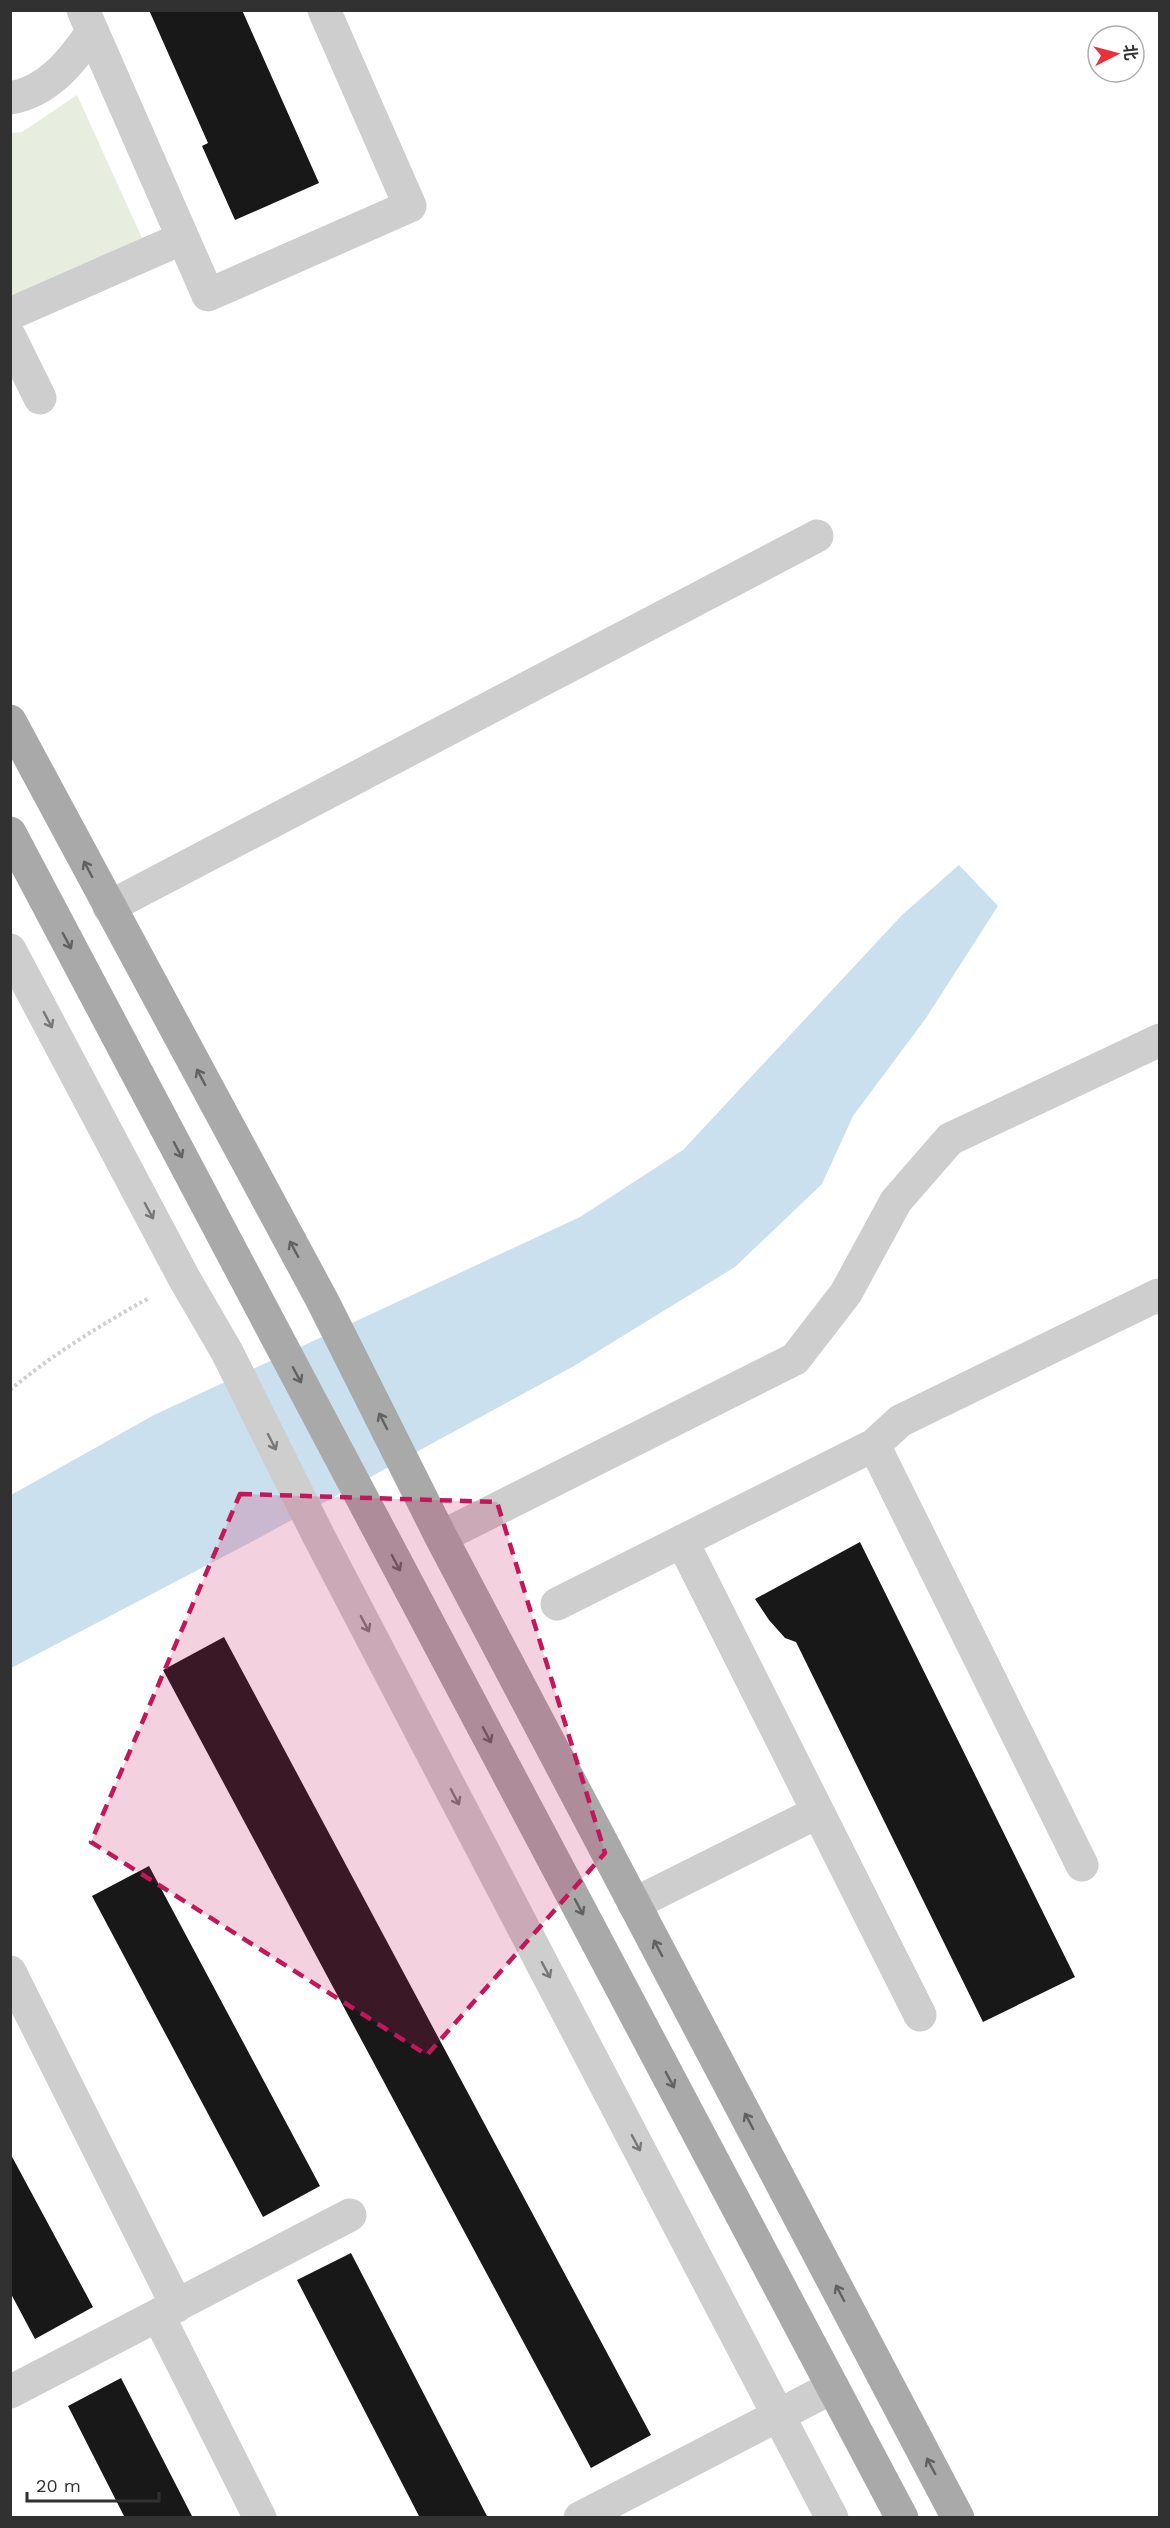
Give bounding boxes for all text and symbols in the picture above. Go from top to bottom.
north arrow [1086,24,1146,84]
text: 北 [1120,44,1141,61]
one-way arrow [82,860,93,878]
one-way arrow [62,931,73,949]
one-way arrow [43,1011,54,1029]
one-way arrow [195,1069,207,1086]
one-way arrow [172,1141,184,1158]
one-way arrow [143,1202,155,1220]
one-way arrow [288,1240,299,1258]
one-way arrow [291,1366,303,1383]
one-way arrow [376,1412,388,1430]
one-way arrow [266,1433,278,1451]
one-way arrow [391,1553,402,1571]
one-way arrow [360,1615,371,1633]
one-way arrow [481,1726,493,1743]
one-way arrow [449,1788,461,1805]
one-way arrow [574,1898,585,1916]
one-way arrow [652,1940,663,1958]
one-way arrow [540,1961,552,1978]
one-way arrow [665,2070,676,2088]
one-way arrow [743,2113,755,2130]
one-way arrow [631,2133,642,2151]
one-way arrow [834,2285,845,2303]
one-way arrow [925,2457,936,2475]
scale bar [27,2465,159,2503]
text: 20 m [36,2475,81,2496]

